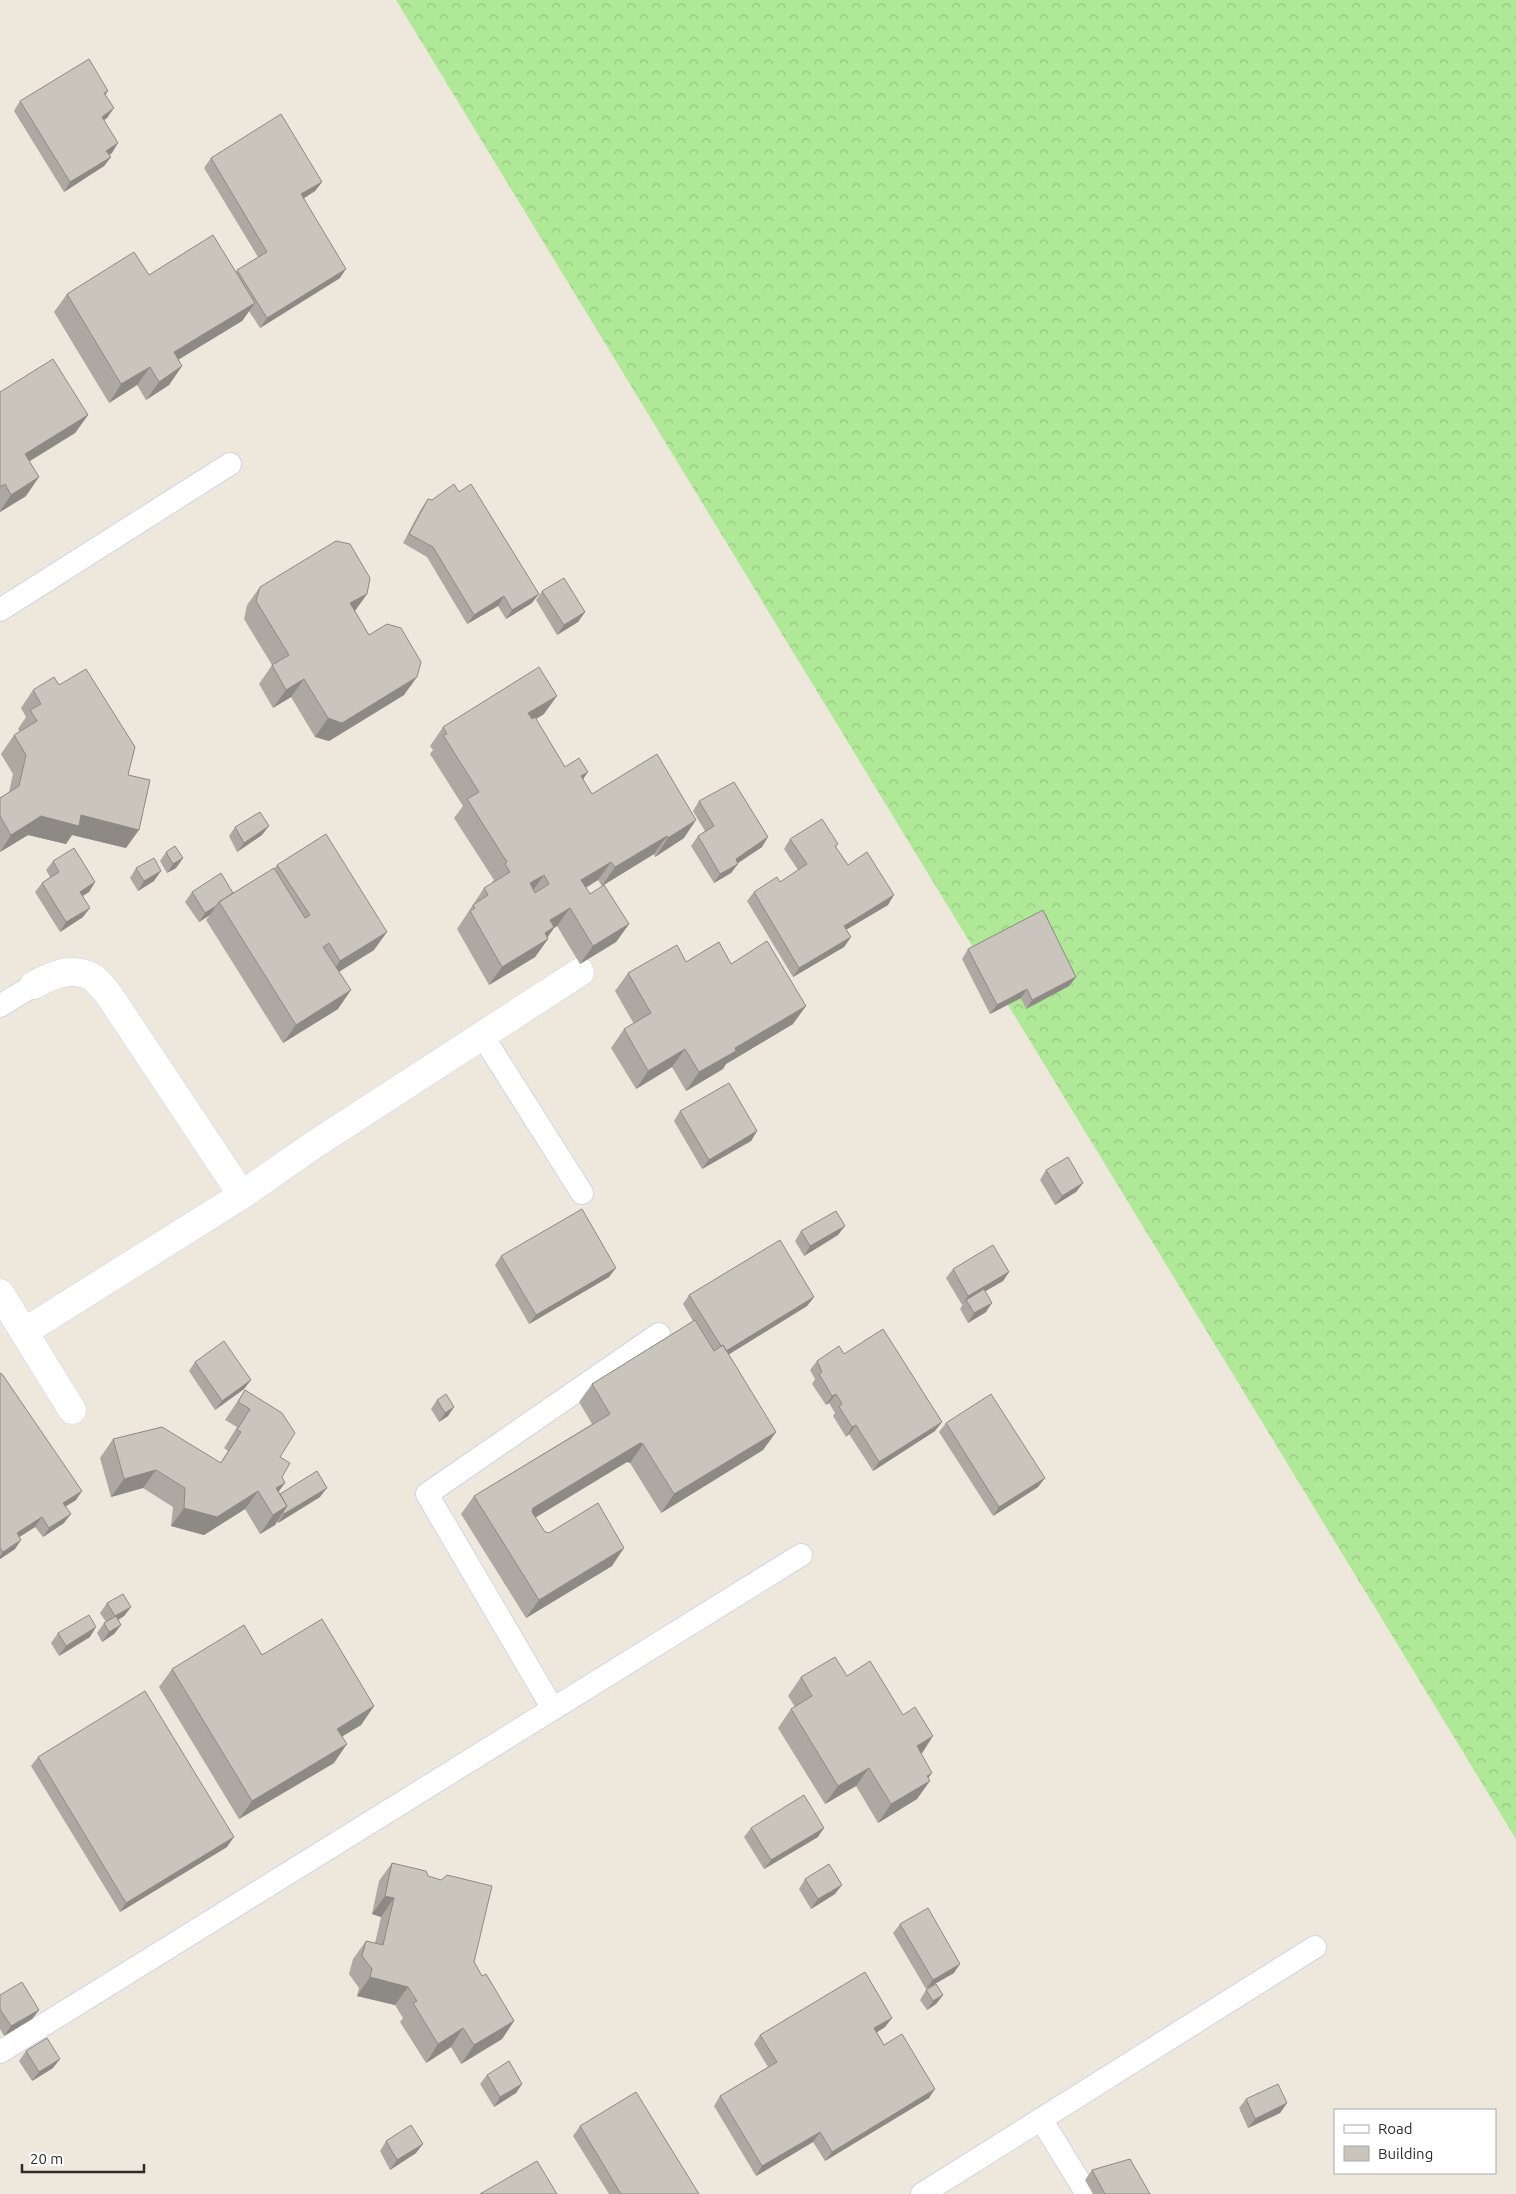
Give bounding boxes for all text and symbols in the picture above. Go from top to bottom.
legend [1334,2109,1496,2174]
text: Road [1378,2120,1413,2137]
scale bar [22,2142,145,2174]
text: Building [1378,2145,1433,2162]
text: 20 m [30,2150,63,2167]

